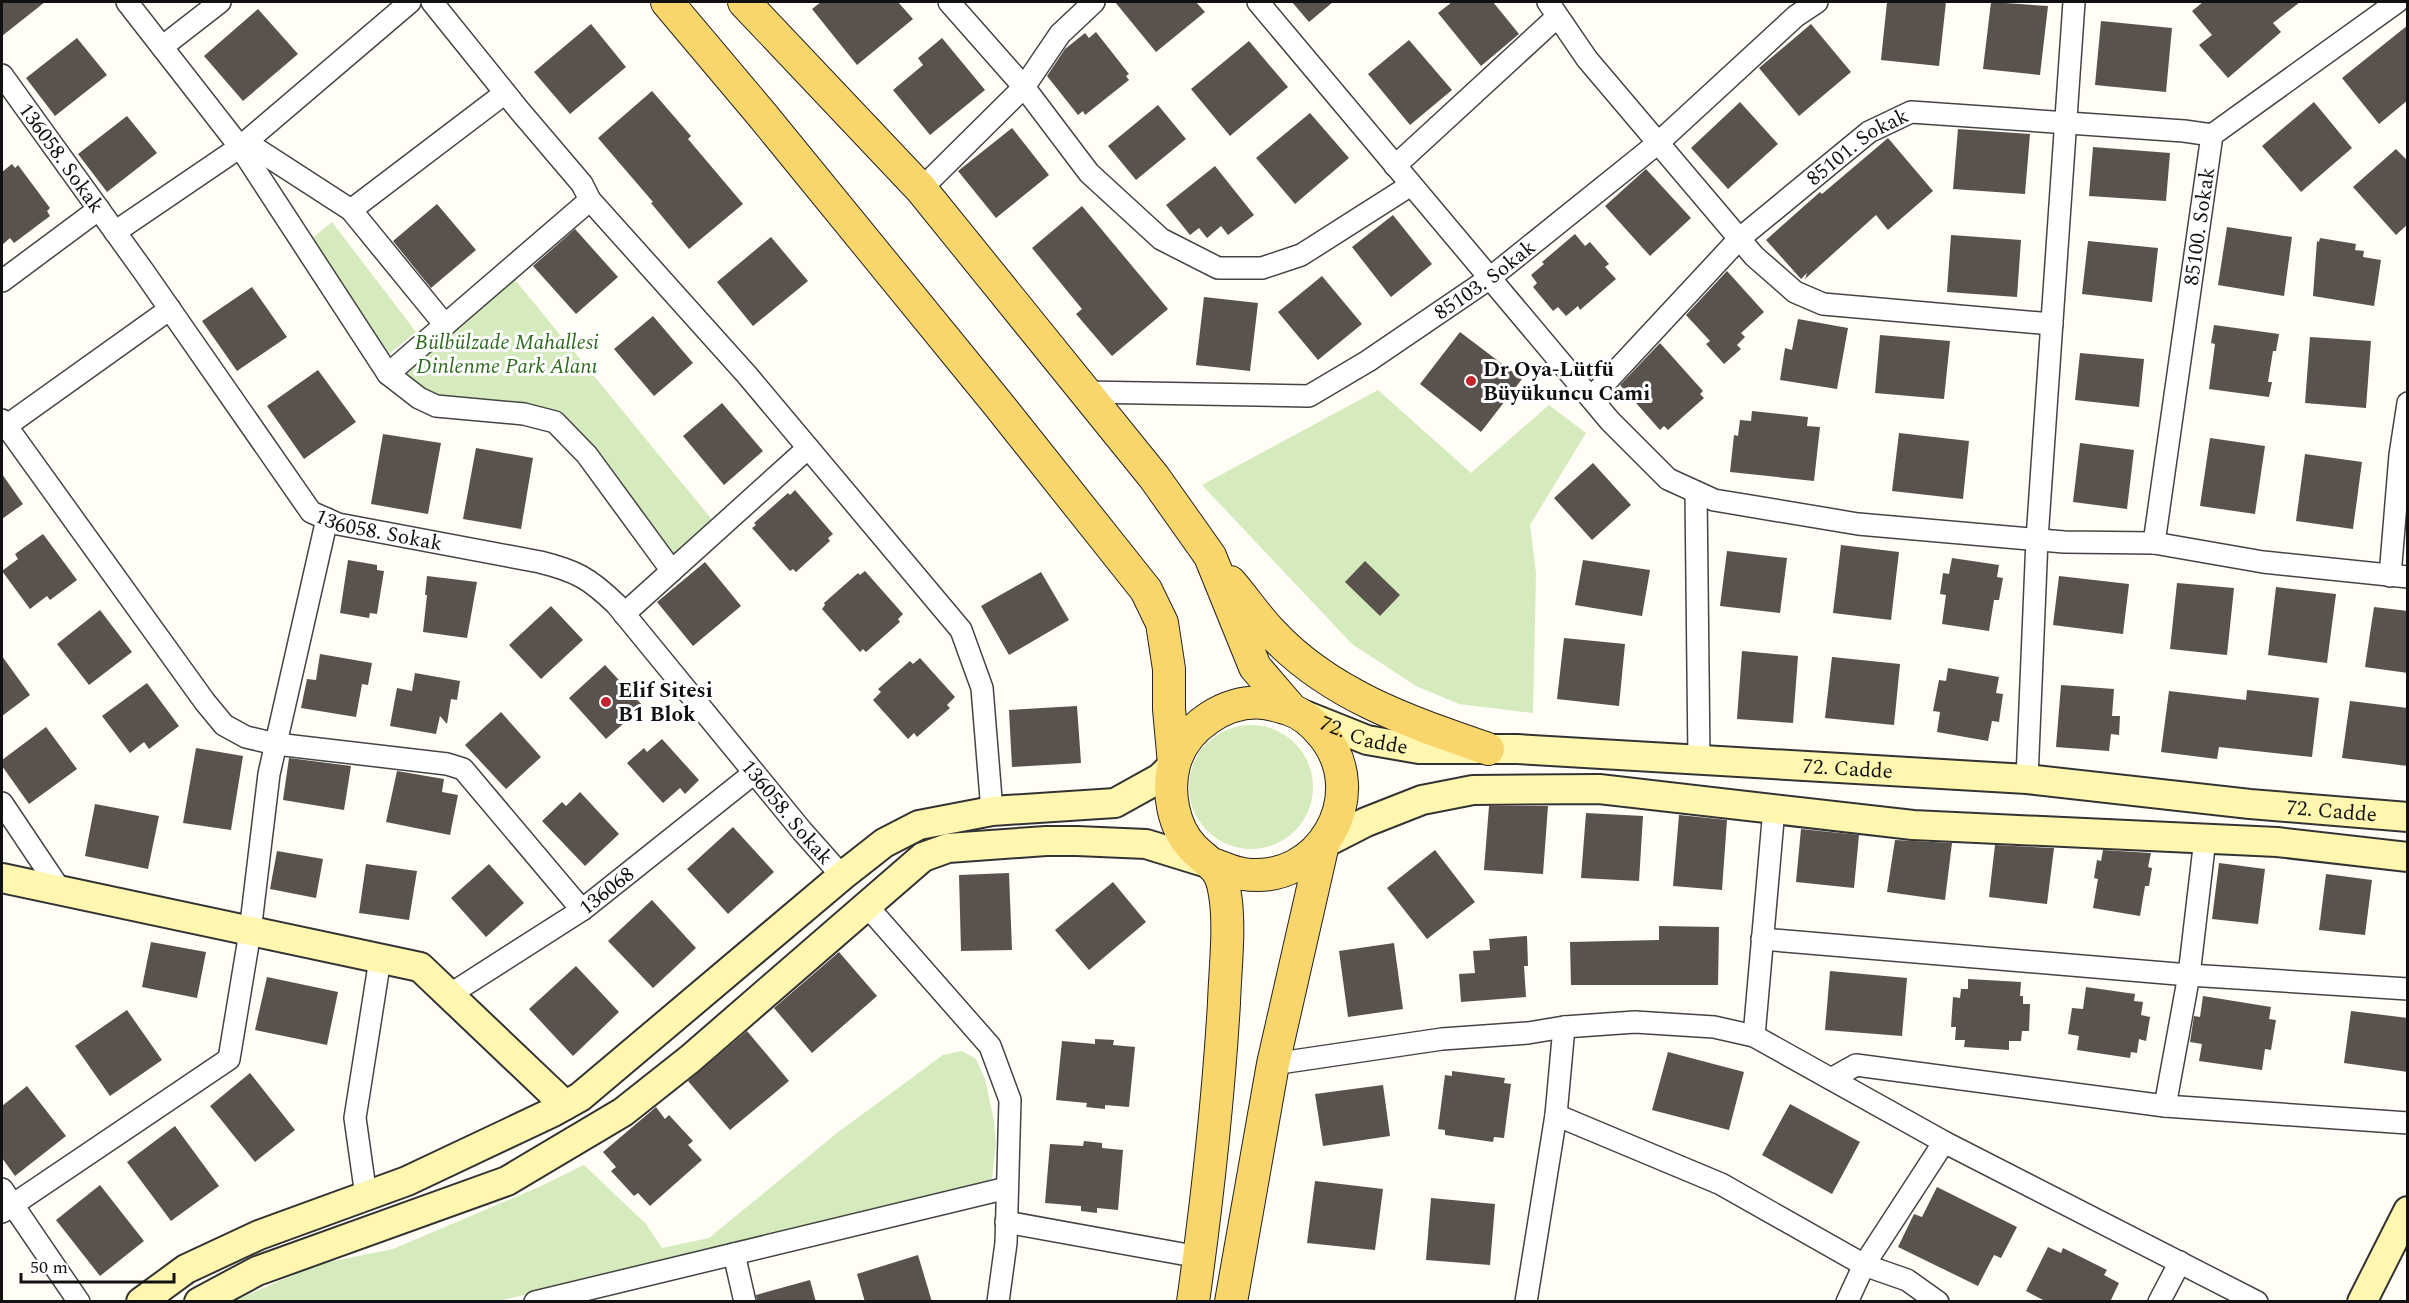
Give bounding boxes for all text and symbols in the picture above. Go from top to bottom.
street label: 136058. Sokak [10,96,112,221]
street label: 85101. Sokak [1800,100,1914,194]
street label: 85100. Sokak [2176,165,2224,288]
street label: 85103. Sokak [1428,232,1543,329]
park label: Bülbülzade Mahallesi Dinlenme Park Alanı [415,327,599,383]
place label: Dr Oya-Lütfü Büyükuncu Cami [1483,354,1650,410]
marker: Dr Oya-Lütfü Büyükuncu Cami [1464,374,1478,388]
street label: 136058. Sokak [309,501,445,560]
place label: Elif Sitesi B1 Blok [618,675,713,731]
marker: Elif Sitesi B1 Blok [599,695,613,709]
street label: 72. Cadde [1315,708,1410,764]
street label: 72. Cadde [1801,751,1894,788]
street label: 136058. Sokak [732,753,841,873]
street label: 72. Cadde [2285,792,2378,831]
street label: 136068 [572,859,642,924]
scale bar [21,1246,174,1284]
text: 50 m [30,1254,68,1281]

